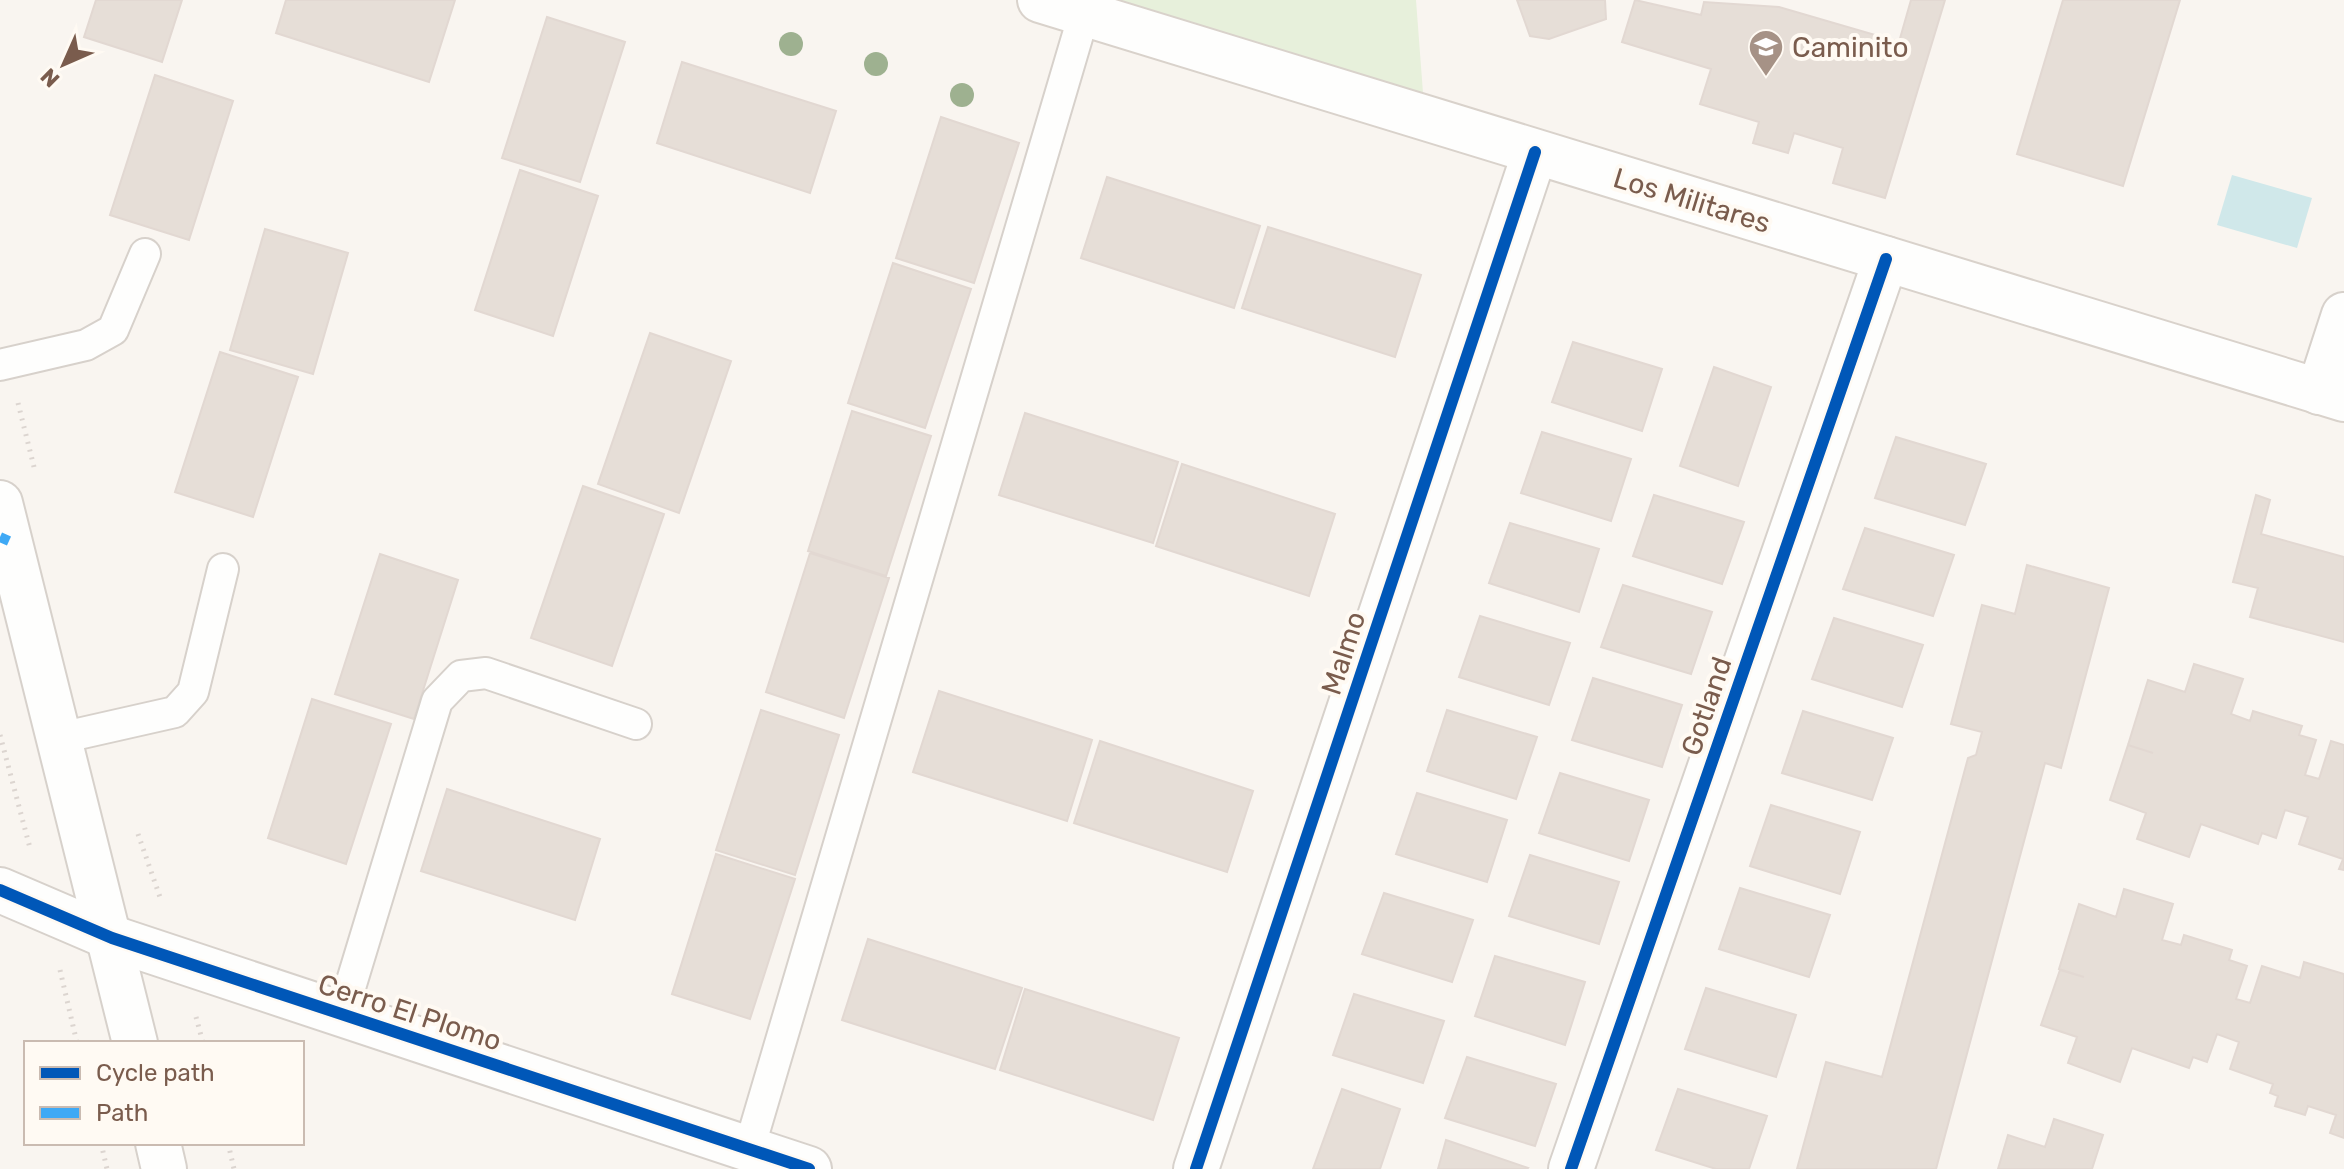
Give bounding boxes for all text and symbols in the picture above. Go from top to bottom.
north arrow [24,24,104,104]
school or university icon: Caminito [1747,28,1785,78]
place label: Caminito [1792,31,1909,64]
text: N [35,63,65,93]
street label: Los Militares [1610,161,1774,240]
street label: Malmo [1315,607,1372,699]
street label: Gotland [1674,653,1739,760]
street label: Cerro El Plomo [314,967,506,1058]
legend [24,1041,304,1145]
text: Cycle path [96,1059,215,1087]
text: Path [96,1099,148,1127]

